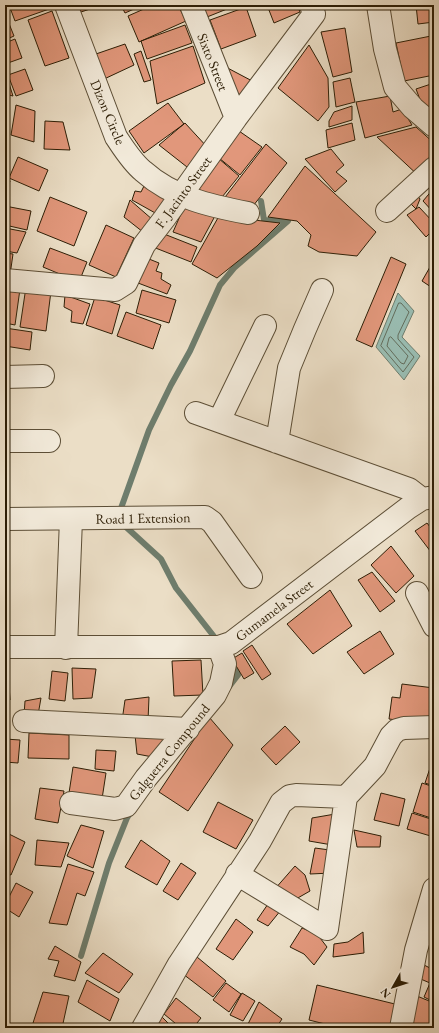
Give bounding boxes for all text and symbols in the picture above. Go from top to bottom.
street label: Sixto Street [193,30,233,94]
street label: Dizon Circle [86,77,130,148]
street label: F. Jacinto Street [151,152,216,232]
street label: Road 1 Extension [95,508,191,528]
street label: Gumamela Street [231,574,317,645]
street label: Galguerra Compound [124,699,214,804]
north arrow [373,967,413,1007]
text: N [377,985,393,1001]

